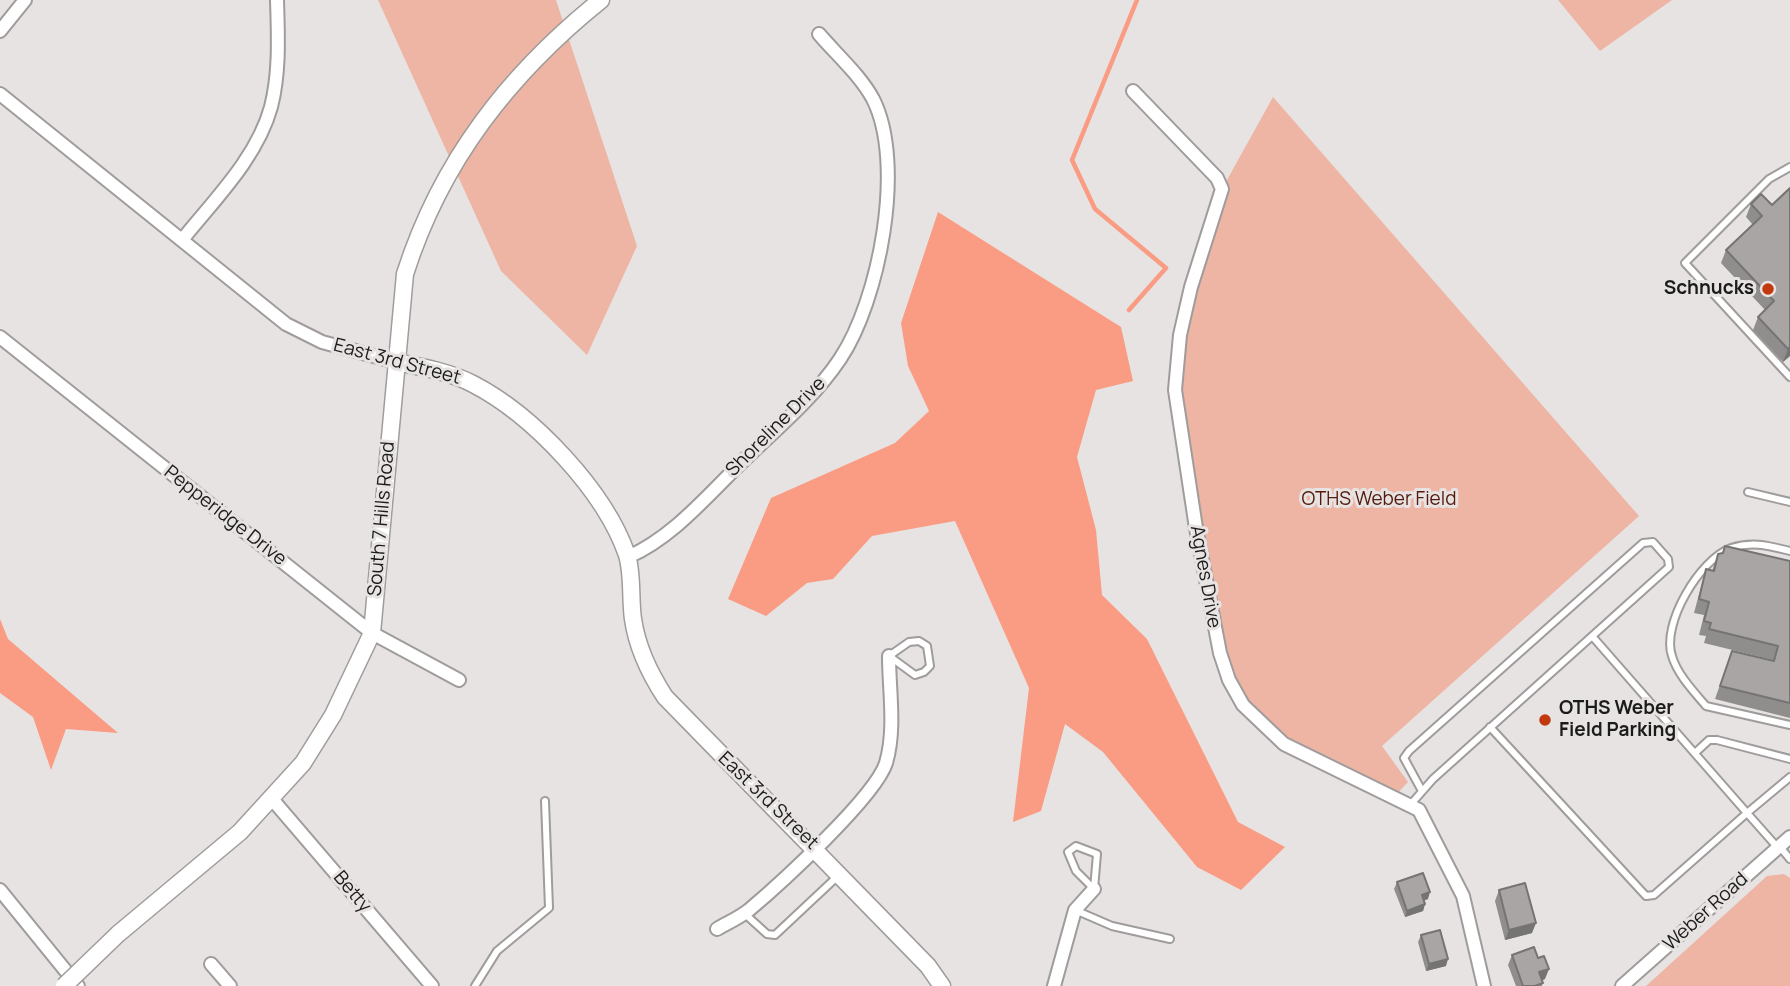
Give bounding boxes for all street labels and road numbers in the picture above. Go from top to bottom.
street label: East 3rd Street [331,334,463,390]
street label: Shoreline Drive [721,372,831,482]
street label: South 7 Hills Road [364,441,400,597]
street label: Pepperidge Drive [159,461,291,571]
street label: Agnes Drive [1185,524,1225,630]
street label: East 3rd Street [713,747,823,855]
street label: Betty [328,867,376,917]
street label: Weber Road [1659,868,1753,956]

